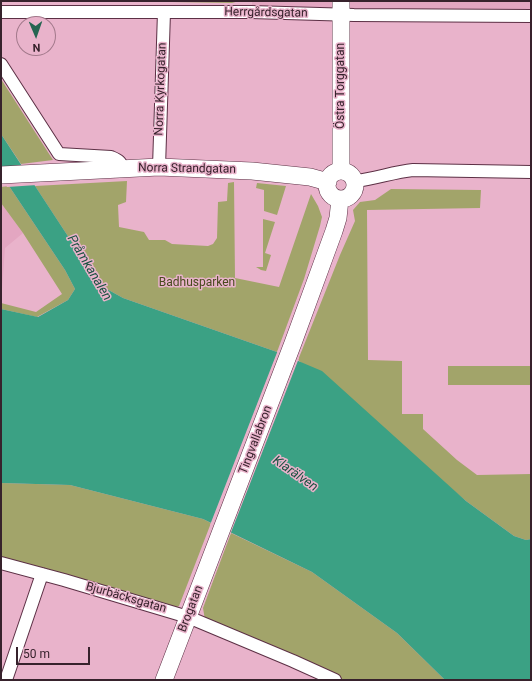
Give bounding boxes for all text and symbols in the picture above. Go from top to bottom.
street label: Herrgårdsgatan [224,5,308,21]
north arrow [16,16,56,56]
text: N [32,41,41,54]
street label: Norra Kyrkogatan [152,42,170,136]
street label: Östra Torggatan [334,43,348,129]
street label: Norra Strandgatan [138,161,236,177]
water label: Pråmkanalen [63,232,115,304]
park label: Badhusparken [159,276,235,290]
street label: Tingvallabron [236,404,276,476]
water label: Klarälven [269,453,321,495]
street label: Bjurbäcksgatan [84,580,168,616]
street label: Brogatan [176,584,206,634]
scale bar [18,639,92,665]
text: 50 m [23,647,50,661]

